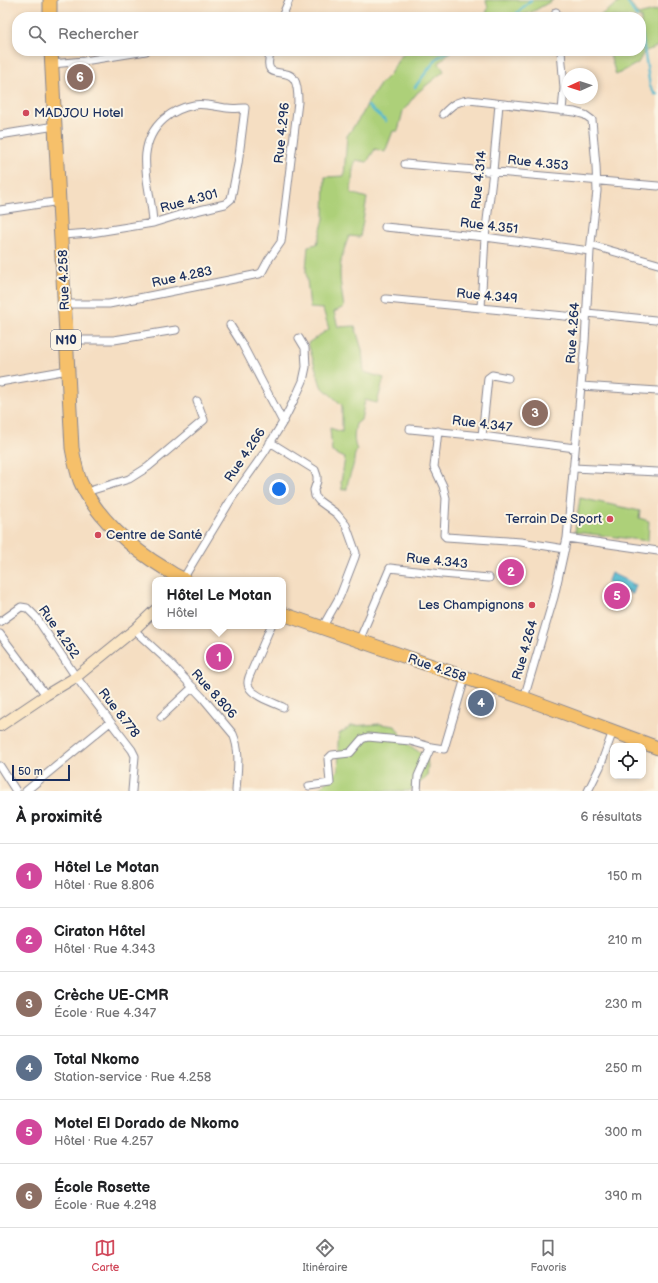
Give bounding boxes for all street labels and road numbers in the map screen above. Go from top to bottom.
street label: Rue 4.296 [271,102,293,164]
street label: Rue 4.314 [468,150,490,210]
street label: Rue 4.353 [507,152,569,174]
street label: Rue 4.301 [159,186,219,216]
street label: Rue 4.351 [459,214,519,238]
street label: Rue 4.258 [55,249,73,311]
street label: Rue 4.283 [150,263,214,291]
street label: Rue 4.349 [456,285,518,307]
street label: Rue 4.264 [563,302,583,364]
road number: N10 [51,330,81,350]
street label: Rue 4.347 [451,412,514,436]
street label: Rue 4.266 [221,425,269,485]
street label: Rue 4.343 [405,550,469,572]
street label: Rue 4.252 [35,602,83,662]
street label: Rue 4.264 [509,618,541,682]
street label: Rue 4.258 [406,651,469,686]
street label: Rue 8.806 [188,666,240,722]
street label: Rue 8.778 [95,685,143,741]

